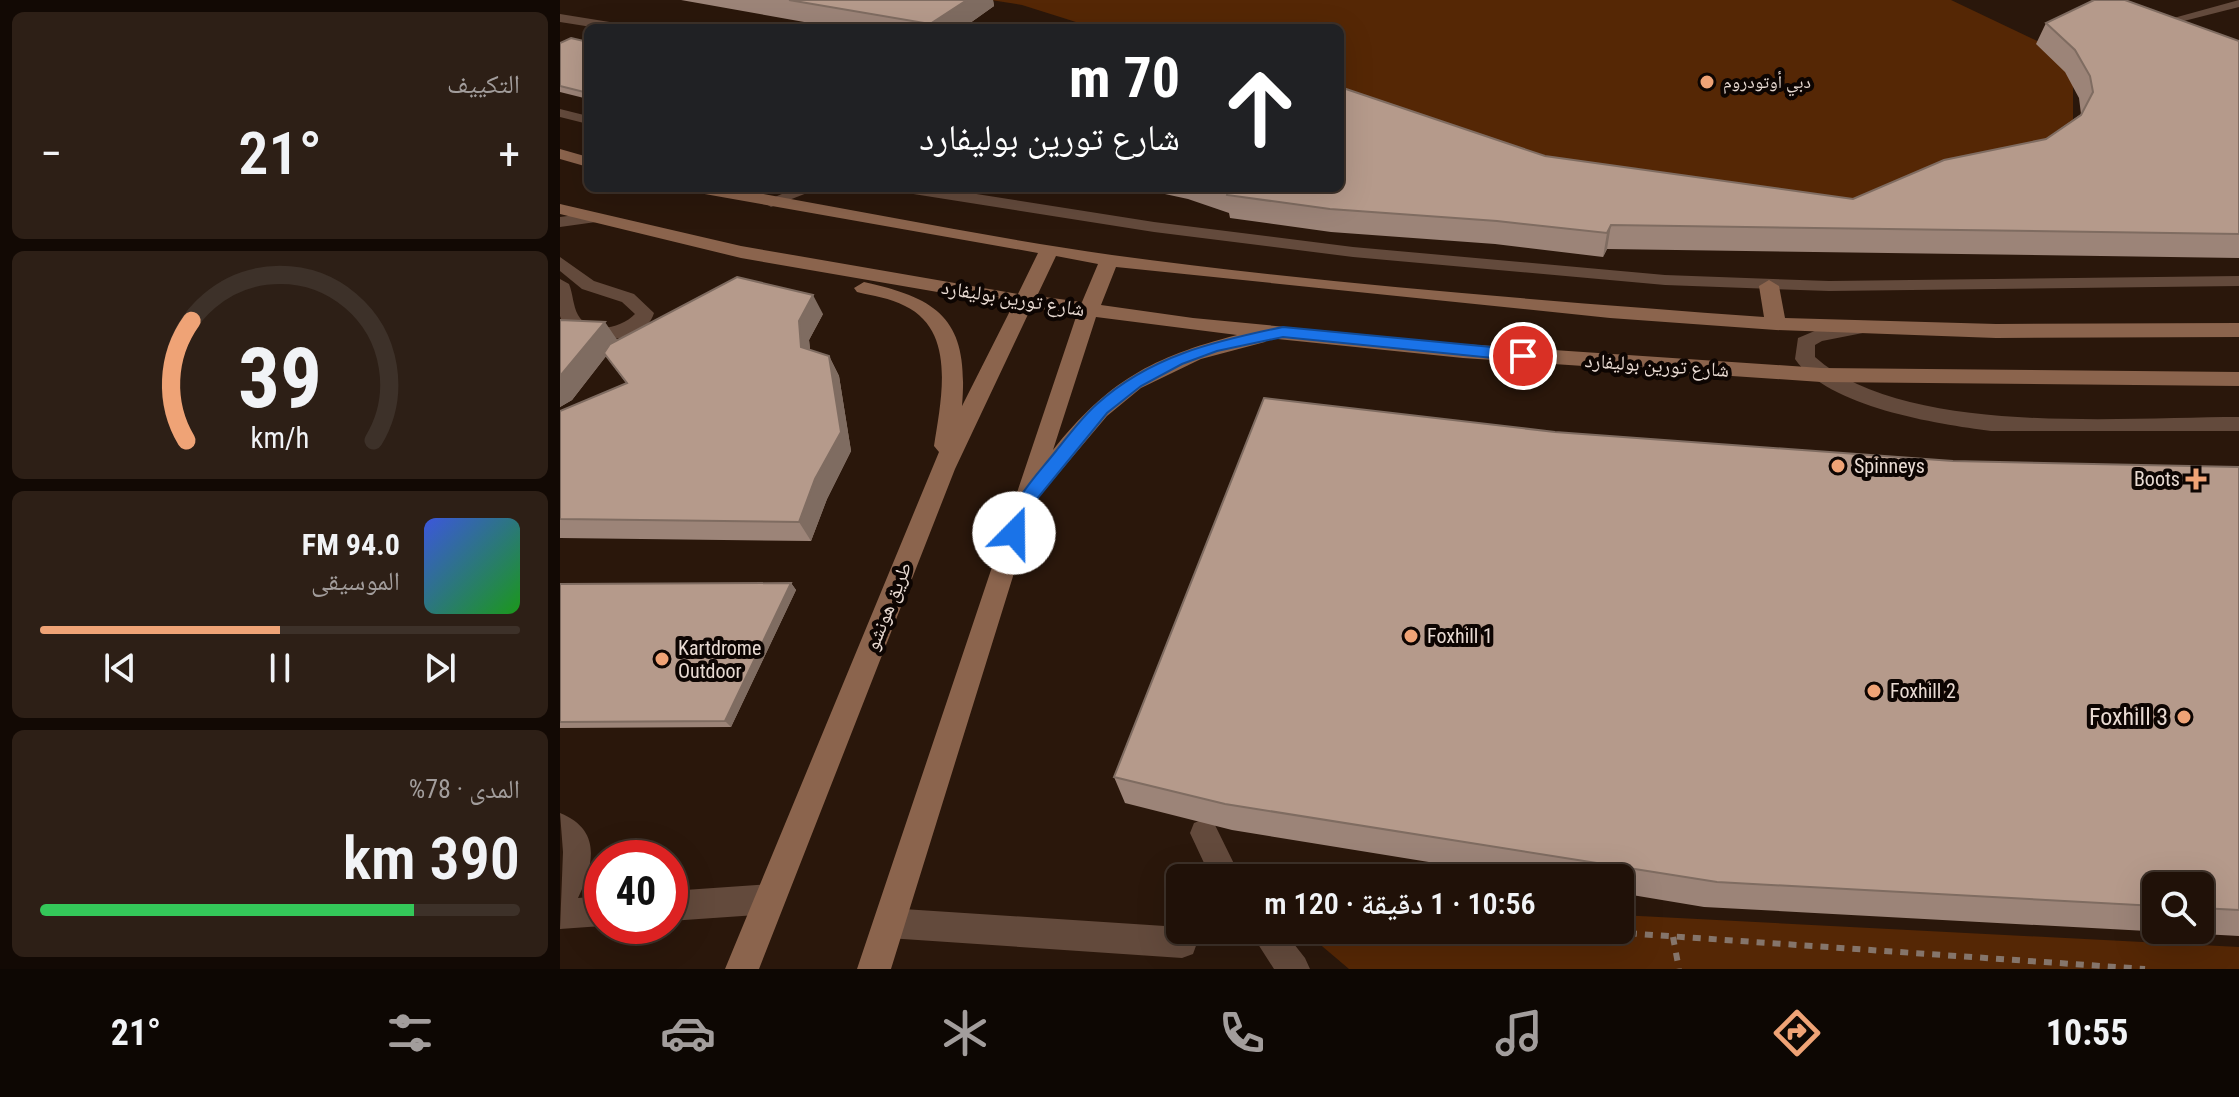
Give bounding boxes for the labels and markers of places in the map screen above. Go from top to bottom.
place label: دبي أوتودروم [1723,71,1811,97]
marker: دبي أوتودروم [1698,73,1716,91]
pin [1489,322,1557,390]
place label: Spinneys [1854,454,1925,478]
marker: Spinneys [1829,457,1847,475]
place label: Boots [2134,467,2180,491]
marker: Boots [2187,470,2205,488]
place label: Foxhill 1 [1427,624,1493,648]
marker: Foxhill 1 [1402,627,1420,645]
place label: Kartdrome Outdoor [678,636,761,683]
marker: Kartdrome Outdoor [653,650,671,668]
place label: Foxhill 2 [1890,679,1956,703]
marker: Foxhill 2 [1865,682,1883,700]
place label: Foxhill 3 [2089,703,2168,731]
marker: Foxhill 3 [2175,708,2193,726]

